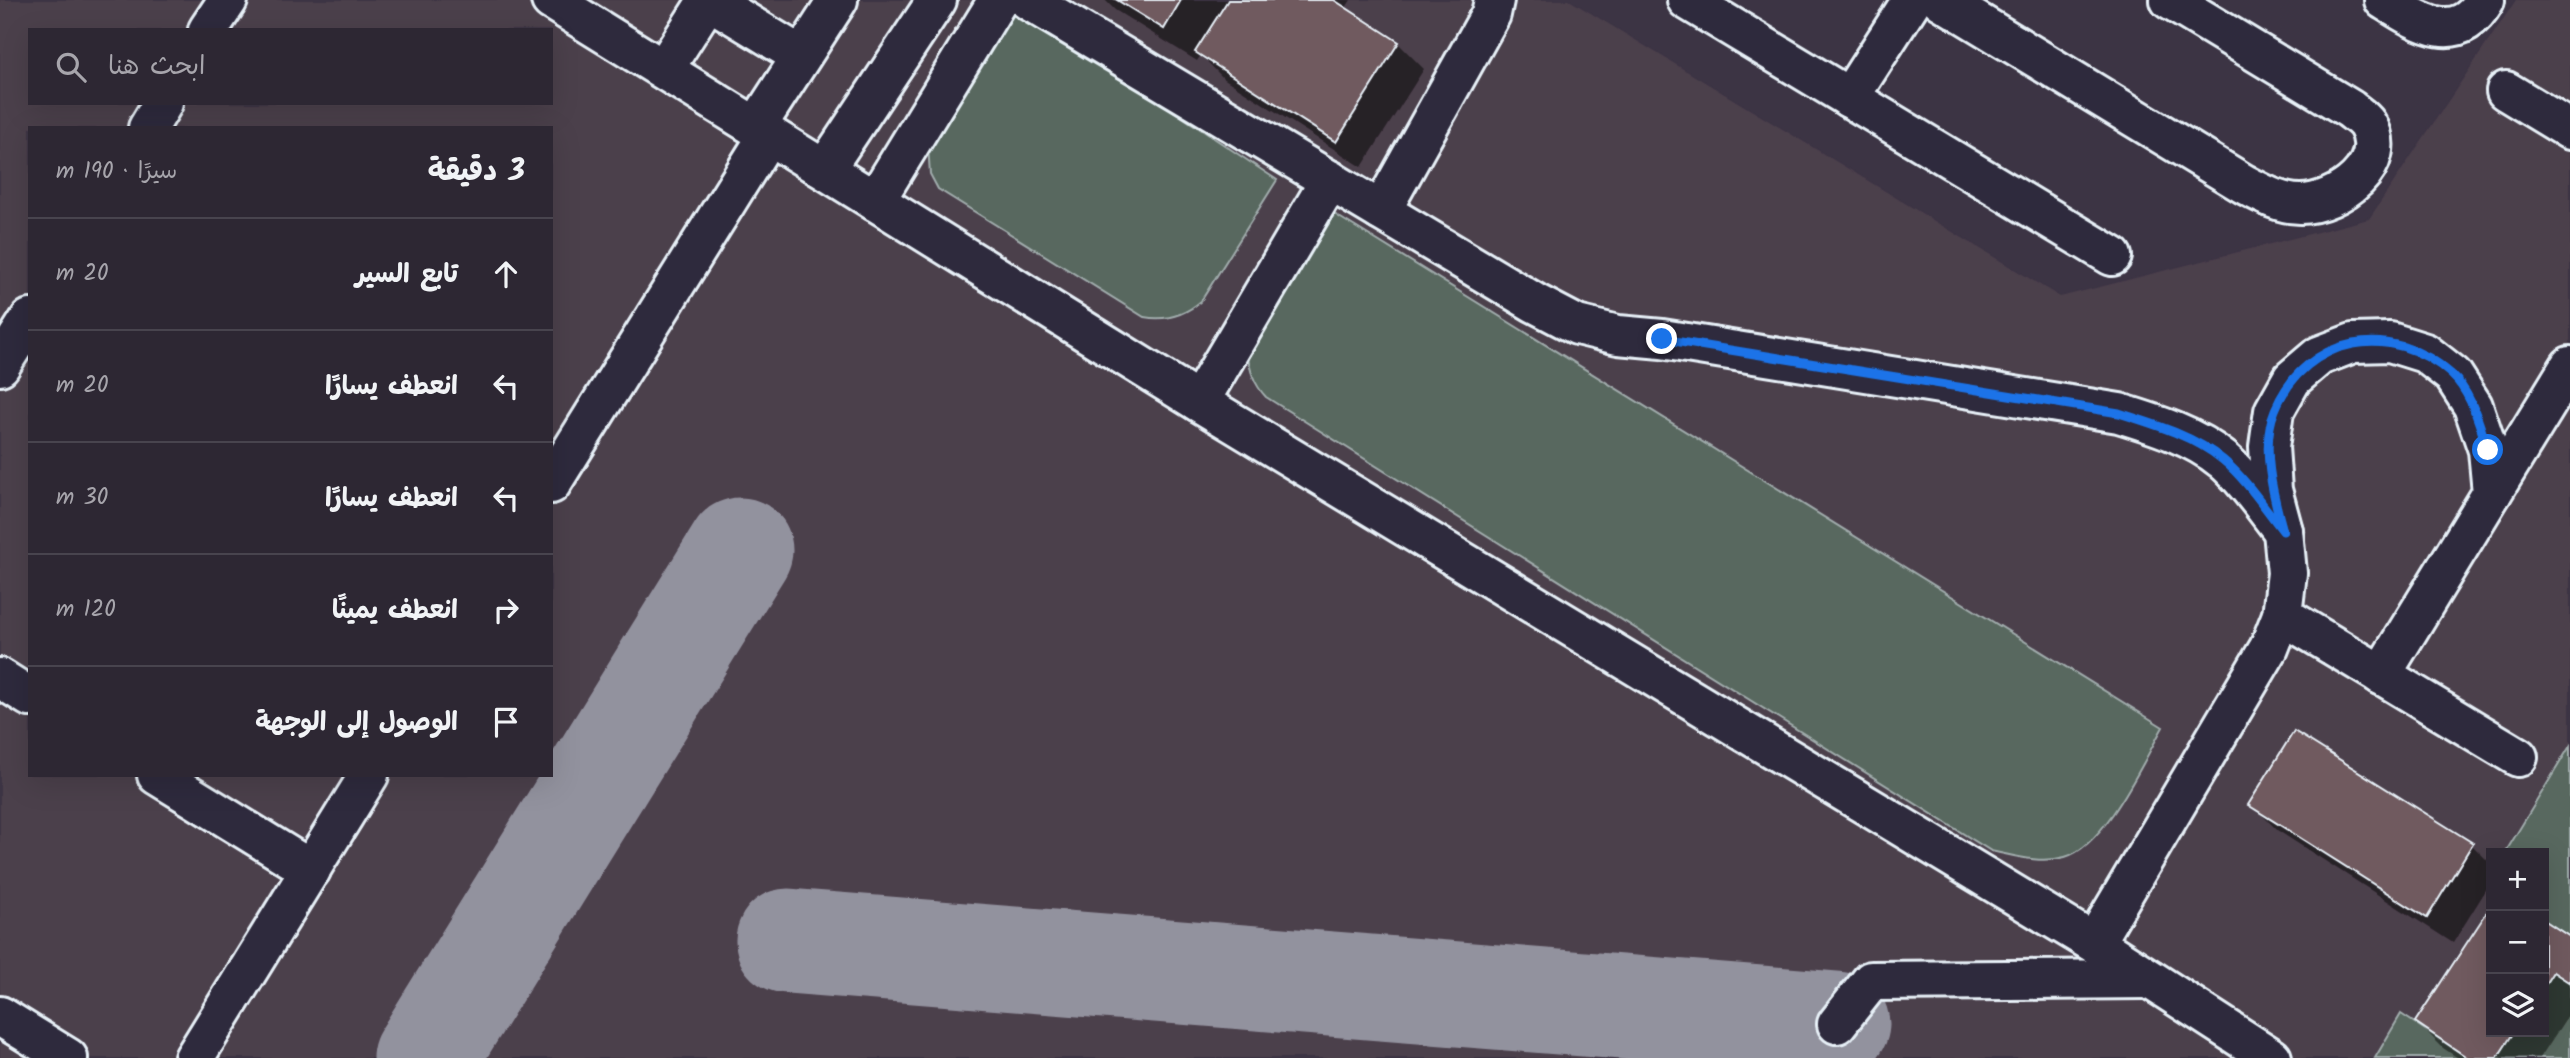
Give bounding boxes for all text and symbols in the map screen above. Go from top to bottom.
search box [28,28,553,105]
text: ابحث هنا [108,46,205,88]
icon: search [52,48,90,86]
text: 3 دقيقة [428,148,525,196]
text: سيرًا · 190 m [56,154,177,190]
text: تابع السير [355,254,458,296]
icon: ahead [487,255,525,293]
text: 20 m [56,256,108,292]
route end [1646,323,1677,354]
text: انعطف يسارًا [325,366,458,408]
icon: left [487,367,525,405]
text: 20 m [56,368,108,404]
route start [2472,434,2503,465]
text: انعطف يسارًا [325,478,458,520]
icon: left [487,479,525,517]
text: 30 m [56,480,108,516]
text: انعطف يمينًا [332,590,458,632]
icon: right [487,591,525,629]
text: 120 m [56,592,116,628]
text: الوصول إلى الوجهة [255,702,458,744]
icon: arrive [487,703,525,741]
map controls [2486,848,2549,1037]
button: + [2486,848,2549,911]
button: − [2486,911,2549,974]
button: layers [2486,974,2549,1037]

